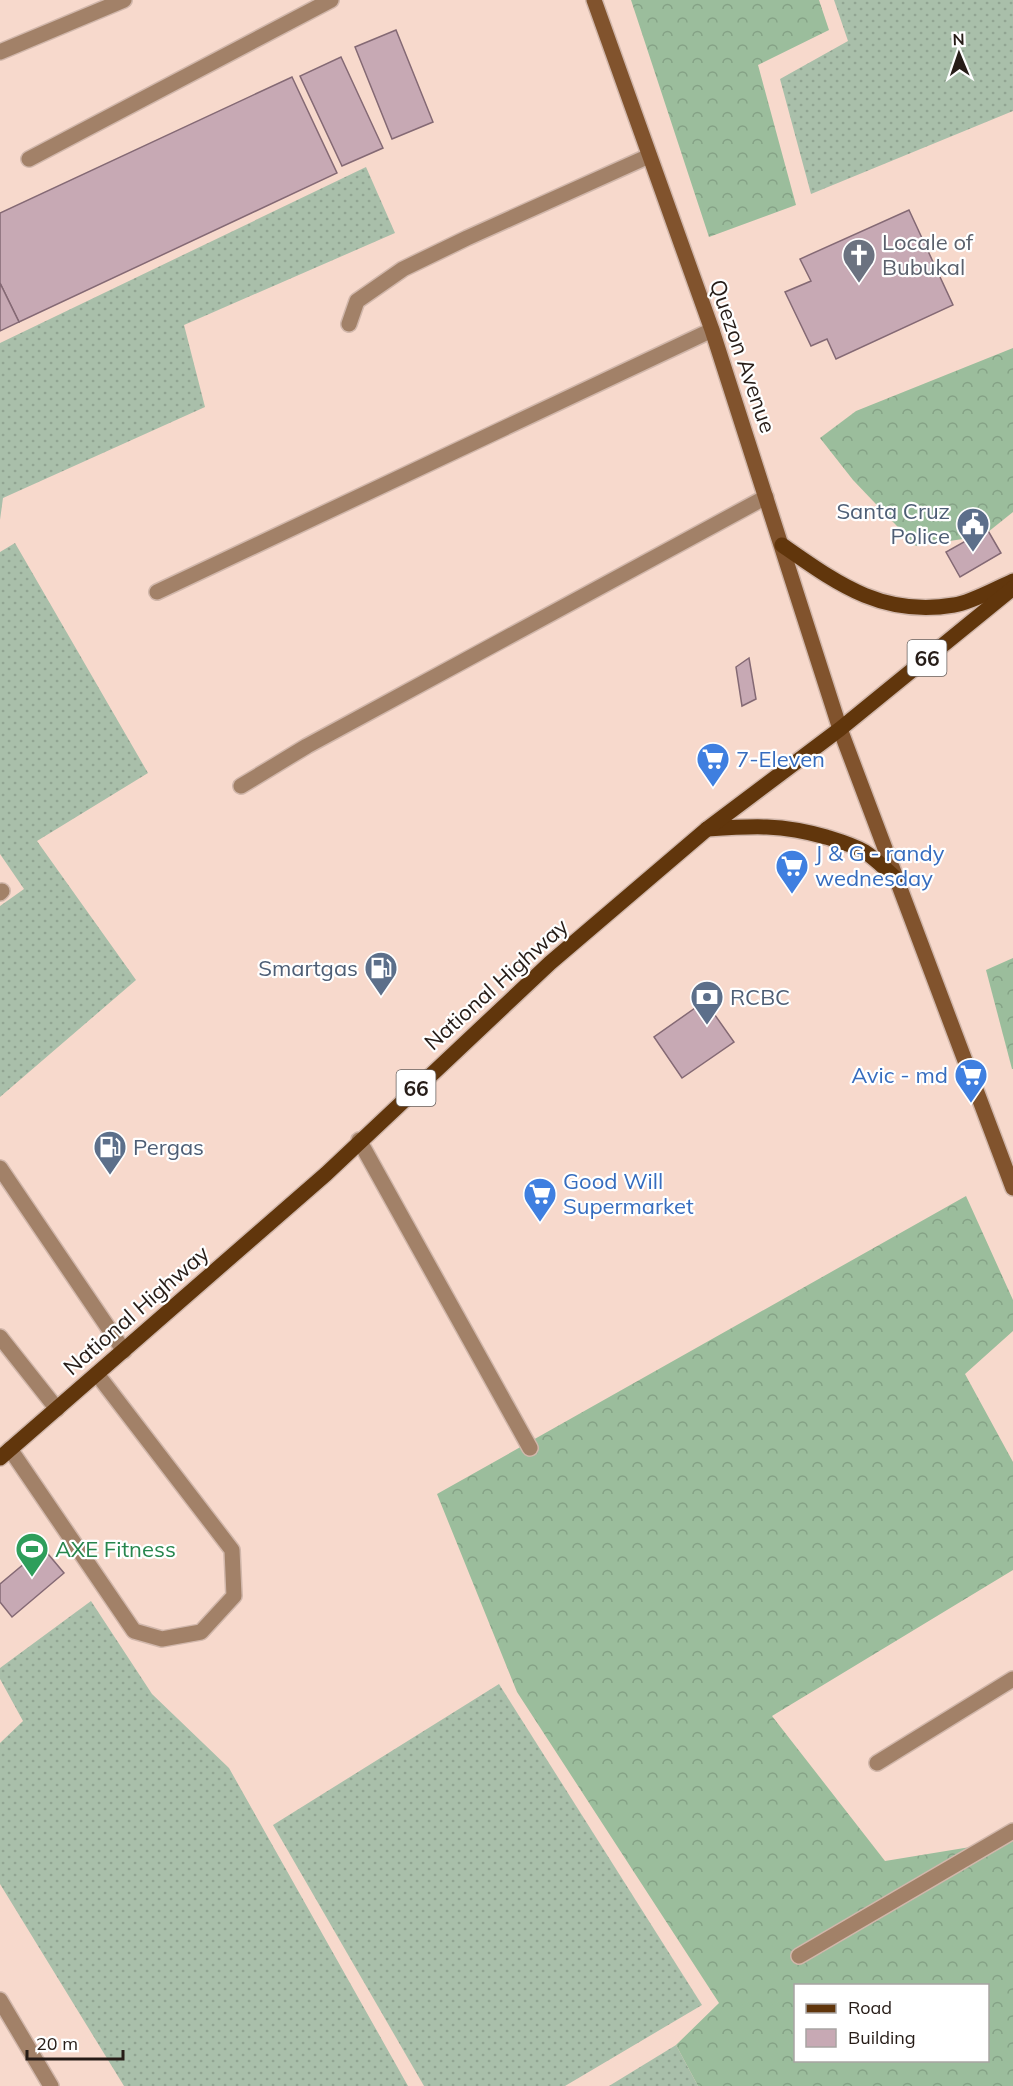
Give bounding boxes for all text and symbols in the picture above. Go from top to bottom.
north arrow [929,24,989,84]
text: N [952,29,965,49]
place label: Locale of Bubukal [882,228,974,281]
church icon: Locale of Bubukal [841,237,877,284]
street label: Quezon Avenue [704,276,782,436]
place label: Santa Cruz Police [836,497,950,550]
public building icon: Santa Cruz Police [955,506,991,553]
road number: 66 [908,640,946,676]
supermarket icon: 7-Eleven [695,741,731,788]
place label: 7-Eleven [736,745,825,773]
place label: J & G - randy wednesday [815,839,945,892]
supermarket icon: J & G - randy wednesday [774,848,810,895]
street label: National Highway [418,912,574,1056]
fuel station icon: Smartgas [363,950,399,997]
place label: Smartgas [258,954,358,982]
bank icon: RCBC [689,979,725,1026]
place label: RCBC [730,983,790,1011]
supermarket icon: Avic - md [953,1057,989,1104]
place label: Avic - md [851,1061,948,1089]
road number: 66 [396,1070,436,1106]
fuel station icon: Pergas [92,1129,128,1176]
place label: Pergas [133,1133,204,1161]
place label: Good Will Supermarket [563,1167,694,1220]
supermarket icon: Good Will Supermarket [522,1176,558,1223]
street label: National Highway [57,1239,215,1381]
sports icon: AXE Fitness [14,1531,50,1578]
place label: AXE Fitness [55,1535,176,1563]
legend [794,1984,989,2062]
text: Road [848,1996,892,2019]
scale bar [27,2023,123,2061]
text: Building [848,2026,916,2049]
text: 20 m [36,2032,78,2055]

